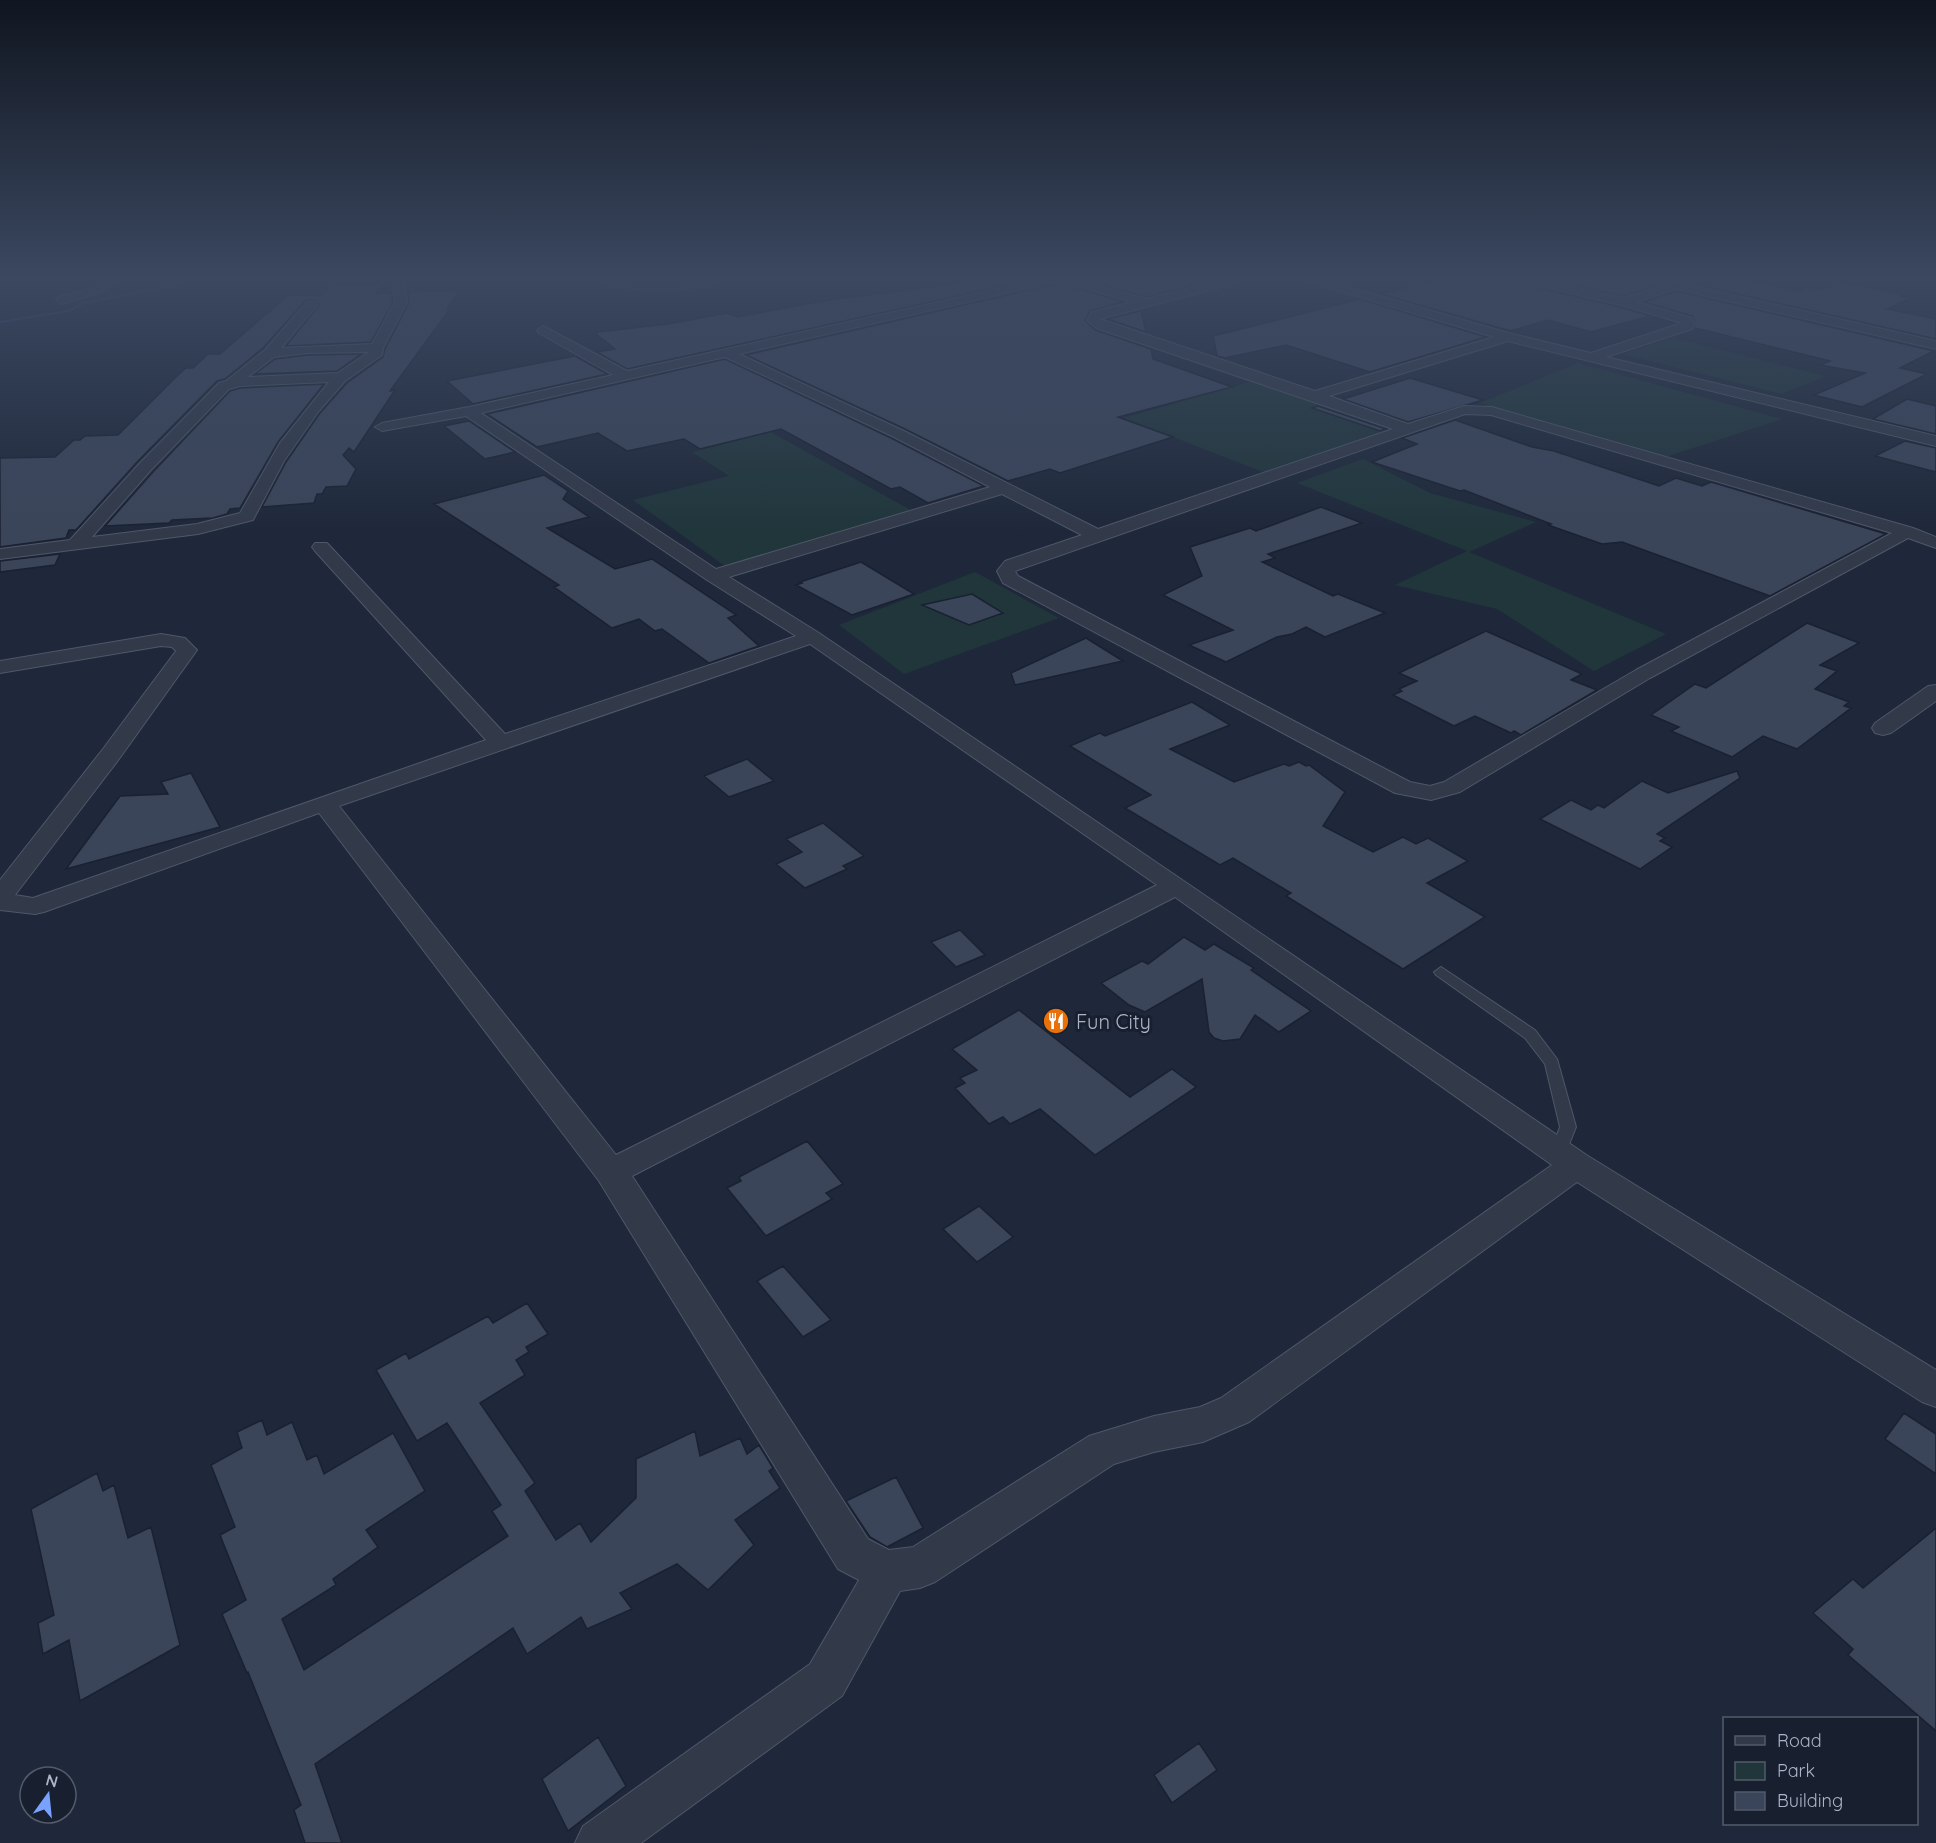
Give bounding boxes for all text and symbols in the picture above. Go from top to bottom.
restaurant icon: Fun City [1041,1006,1071,1036]
place label: Fun City [1076,1009,1151,1034]
legend [1723,1717,1918,1825]
text: Road [1777,1729,1822,1752]
text: Park [1777,1759,1815,1782]
north arrow [18,1765,78,1825]
text: N [44,1769,60,1792]
text: Building [1777,1789,1843,1812]

